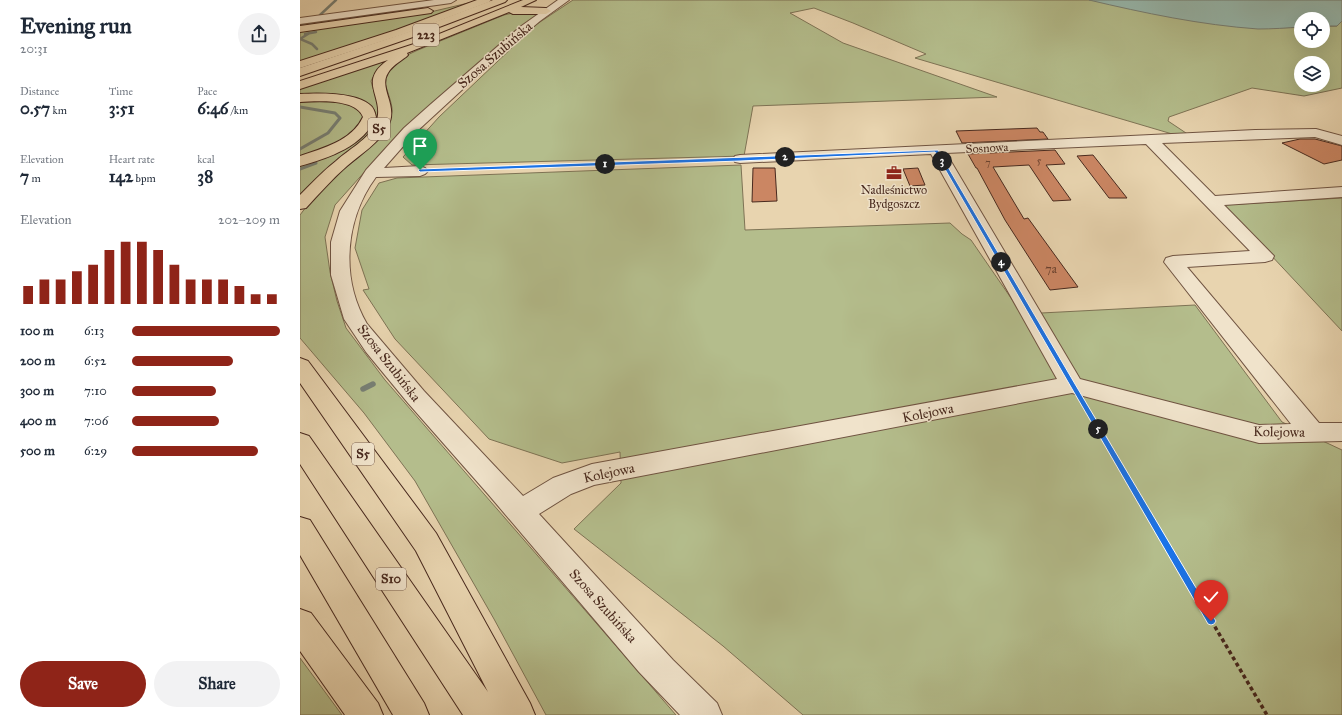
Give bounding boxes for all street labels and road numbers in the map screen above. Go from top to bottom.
street label: Szosa Szubińska [454,18,536,92]
road number: 223 [413,24,439,46]
road number: S5 [368,118,390,140]
street label: Sosnowa [965,140,1010,156]
street label: Szosa Szubińska [354,321,424,405]
street label: Kolejowa [901,400,955,426]
street label: Kolejowa [1253,423,1305,441]
road number: S5 [352,443,374,465]
street label: Kolejowa [582,459,636,487]
street label: Szosa Szubińska [565,566,641,646]
road number: S10 [376,568,406,590]

